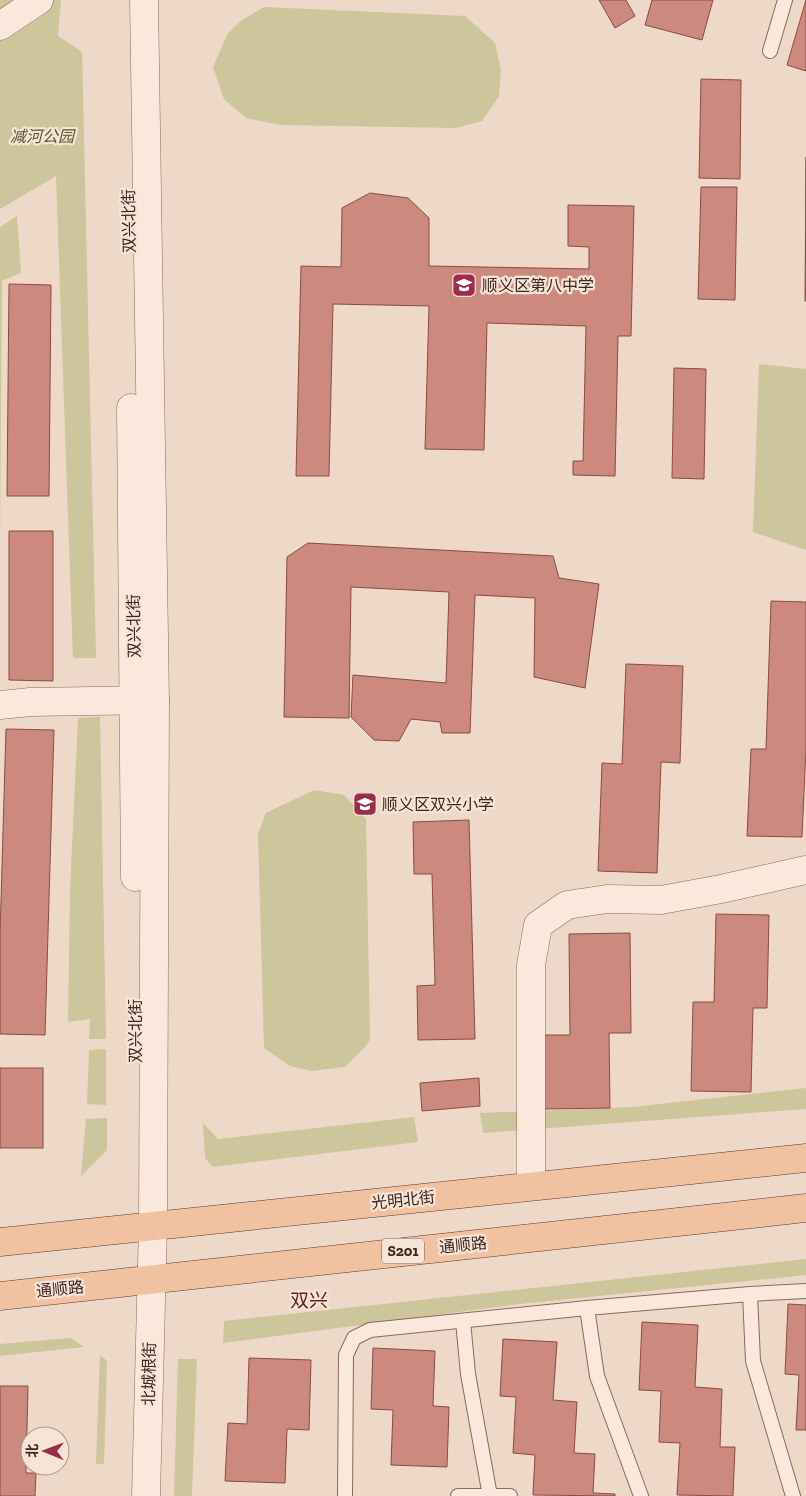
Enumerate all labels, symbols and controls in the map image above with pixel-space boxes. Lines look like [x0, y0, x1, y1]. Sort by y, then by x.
park label: 减河公园 [10, 127, 76, 146]
street label: 双兴北街 [119, 189, 139, 253]
school or university icon: 顺义区第八中学 [451, 272, 477, 298]
place label: 顺义区第八中学 [482, 276, 594, 295]
street label: 双兴北街 [124, 594, 144, 658]
school or university icon: 顺义区双兴小学 [352, 791, 378, 817]
place label: 顺义区双兴小学 [382, 795, 494, 814]
street label: 双兴北街 [126, 999, 145, 1063]
street label: 光明北街 [370, 1187, 436, 1213]
street label: 通顺路 [438, 1233, 488, 1257]
road number: S201 [382, 1238, 424, 1264]
street label: 通顺路 [35, 1277, 85, 1301]
district label: 双兴 [290, 1289, 328, 1312]
street label: 北城根街 [139, 1342, 159, 1406]
north arrow [20, 1426, 70, 1476]
text: 北 [24, 1444, 41, 1458]

